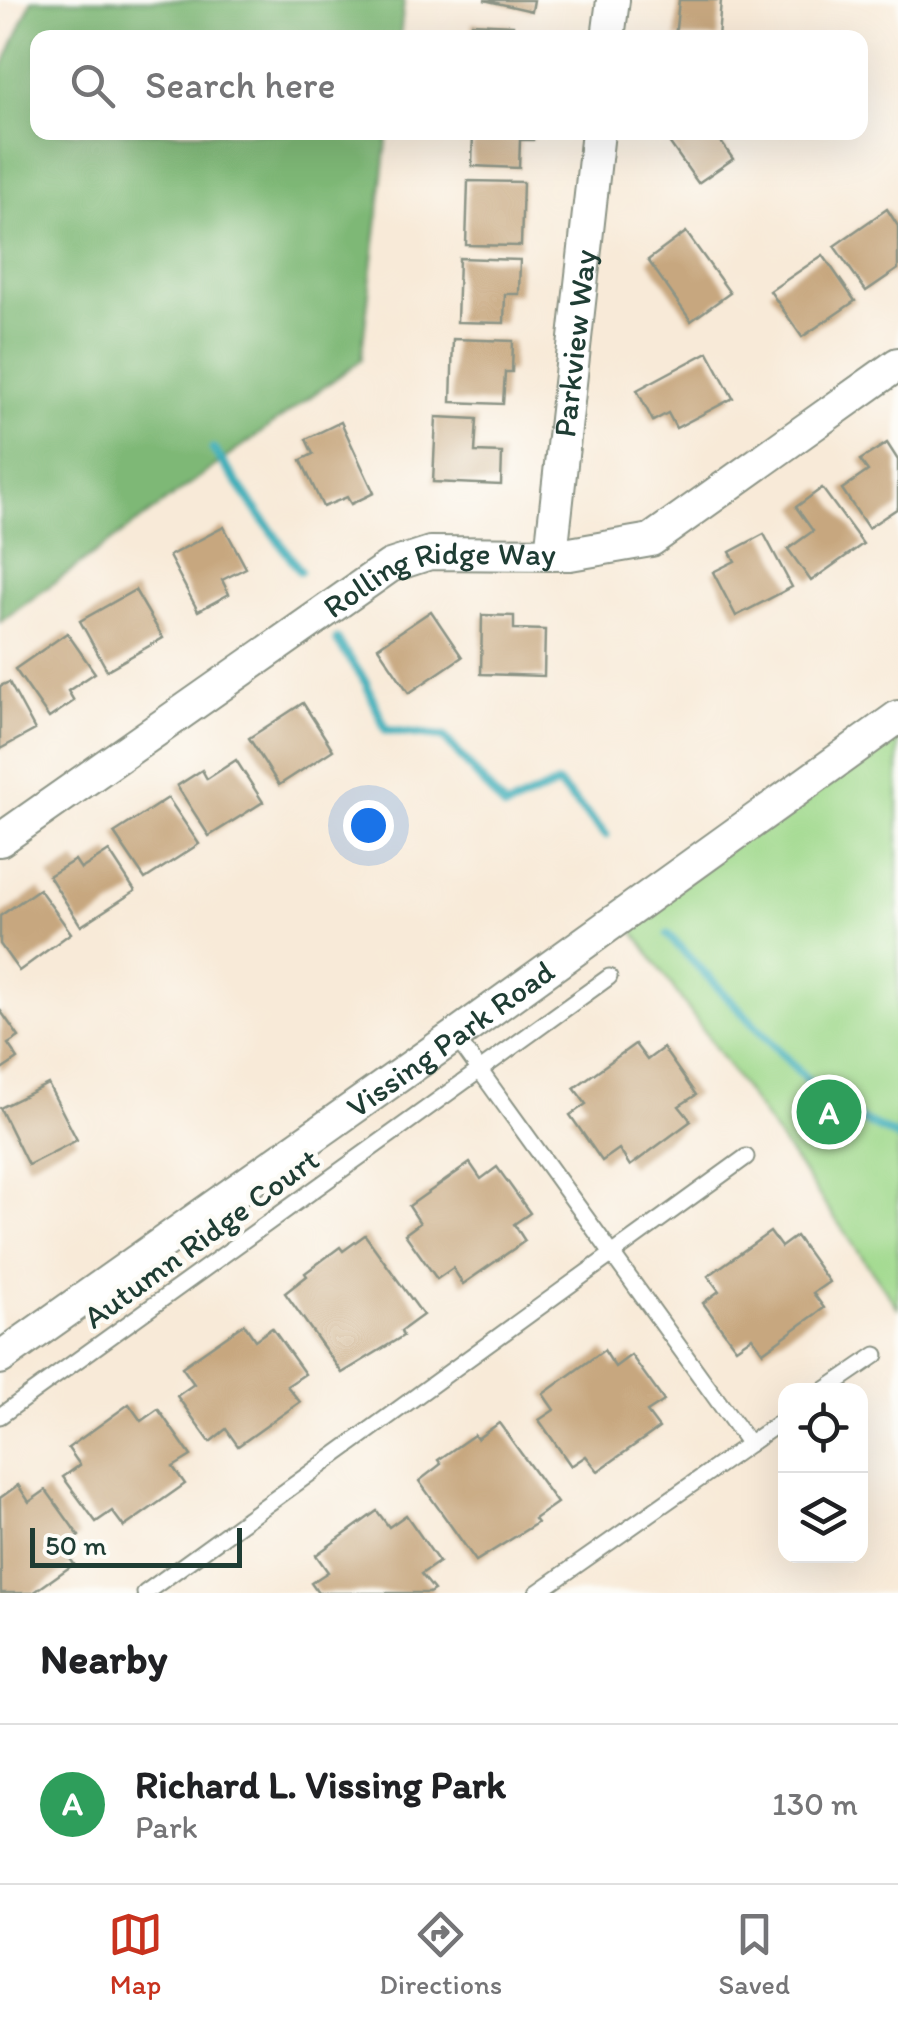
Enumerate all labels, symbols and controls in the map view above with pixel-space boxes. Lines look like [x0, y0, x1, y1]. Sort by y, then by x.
search box [30, 30, 868, 140]
icon: search [65, 58, 120, 113]
text: Search here [145, 62, 336, 108]
street label: Parkview Way [545, 248, 604, 439]
street label: Rolling Ridge Way [316, 534, 556, 626]
your location [343, 800, 394, 851]
street label: Vissing Park Road [339, 952, 562, 1126]
pin: A [796, 1074, 862, 1150]
street label: Autumn Ridge Court [76, 1140, 326, 1336]
map controls [778, 1383, 868, 1563]
button: locate [778, 1383, 868, 1473]
button: layers [778, 1473, 868, 1563]
scale bar [30, 1523, 242, 1568]
text: 50 m [45, 1528, 107, 1562]
text: Nearby [40, 1633, 167, 1684]
text: Richard L. Vissing Park [135, 1762, 506, 1808]
text: A [62, 1785, 83, 1823]
text: 130 m [772, 1785, 858, 1823]
text: Park [135, 1808, 198, 1846]
tab: Map [108, 1907, 163, 2001]
tab: Directions [379, 1907, 502, 2001]
tab: Saved [718, 1907, 790, 2001]

